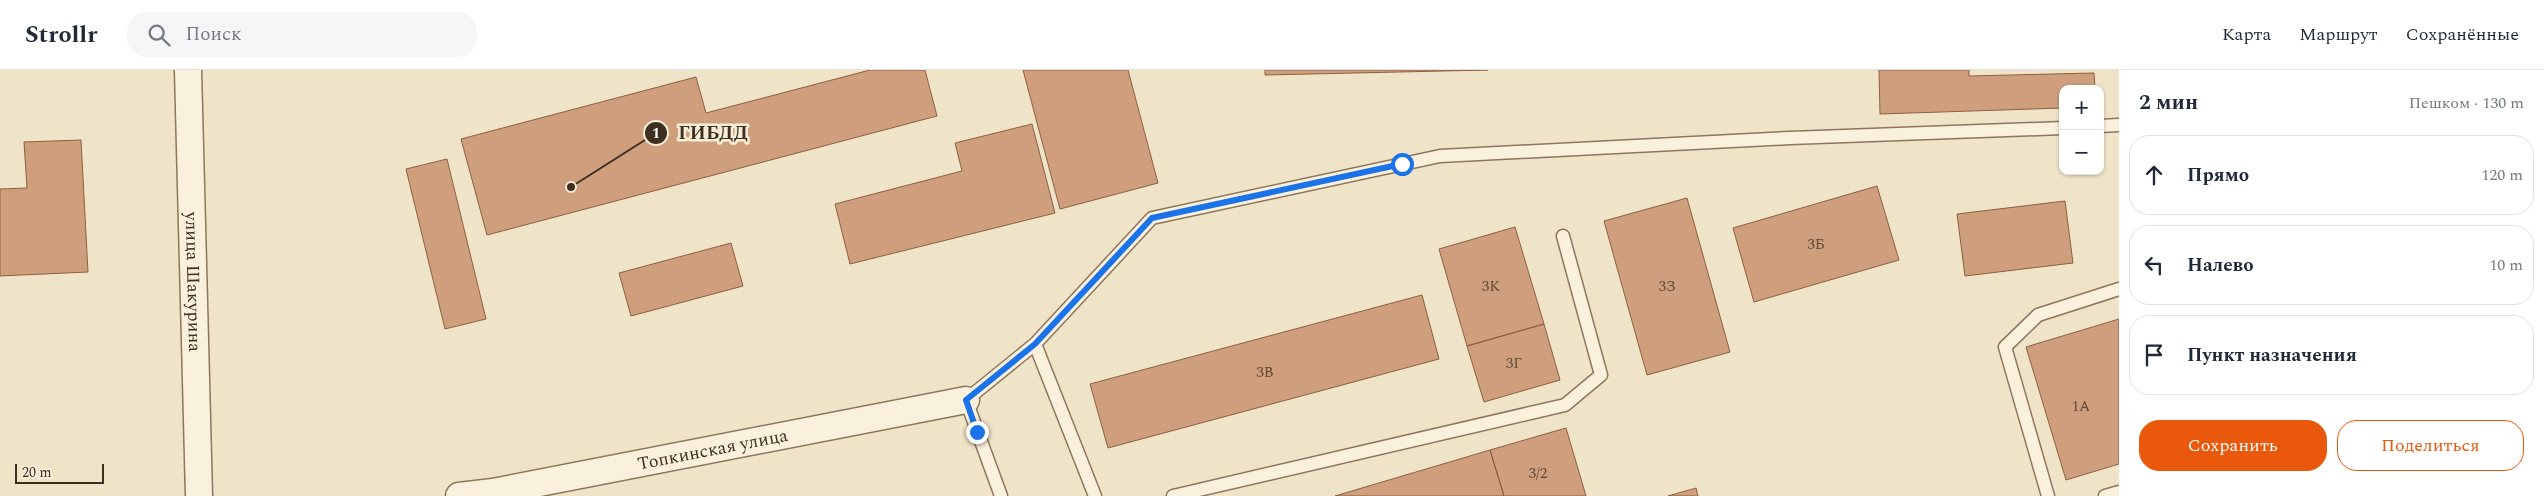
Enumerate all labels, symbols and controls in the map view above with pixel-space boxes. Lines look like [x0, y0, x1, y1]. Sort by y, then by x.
search box [127, 12, 477, 57]
text: Strollr [25, 17, 97, 53]
text: Поиск [185, 20, 242, 49]
icon: search [145, 21, 173, 49]
text: Карта [2222, 21, 2271, 48]
text: Маршрут [2299, 21, 2378, 48]
text: Сохранённые [2406, 21, 2519, 48]
map controls [2059, 85, 2104, 175]
button: + [2059, 85, 2104, 130]
text: 2 мин [2139, 87, 2198, 119]
text: Пешком · 130 m [2409, 91, 2524, 115]
callout: ГИБДД [643, 116, 758, 150]
text: ГИБДД [678, 119, 748, 148]
text: 1 [652, 122, 660, 145]
button: − [2059, 130, 2104, 175]
route start [1391, 153, 1414, 176]
icon: ahead [2140, 161, 2168, 189]
text: Прямо [2187, 161, 2249, 190]
text: 120 m [2481, 163, 2523, 187]
street label: улица Шакурина [178, 211, 209, 353]
house number: 3Б [1807, 233, 1825, 256]
icon: left [2140, 251, 2168, 279]
text: Налево [2187, 251, 2254, 280]
text: 10 m [2489, 253, 2523, 277]
house number: 3К [1482, 275, 1500, 298]
house number: 3З [1658, 275, 1676, 298]
icon: arrive [2140, 341, 2168, 369]
text: Пункт назначения [2187, 341, 2357, 370]
house number: 3Г [1506, 352, 1522, 375]
house number: 3В [1256, 361, 1274, 384]
house number: 1А [2072, 395, 2090, 418]
button: Сохранить [2139, 420, 2327, 471]
button: Поделиться [2337, 420, 2524, 471]
street label: Топкинская улица [635, 421, 790, 477]
route end [966, 421, 989, 444]
scale bar [15, 461, 104, 484]
text: 20 m [22, 462, 52, 483]
house number: 3/2 [1529, 462, 1547, 485]

